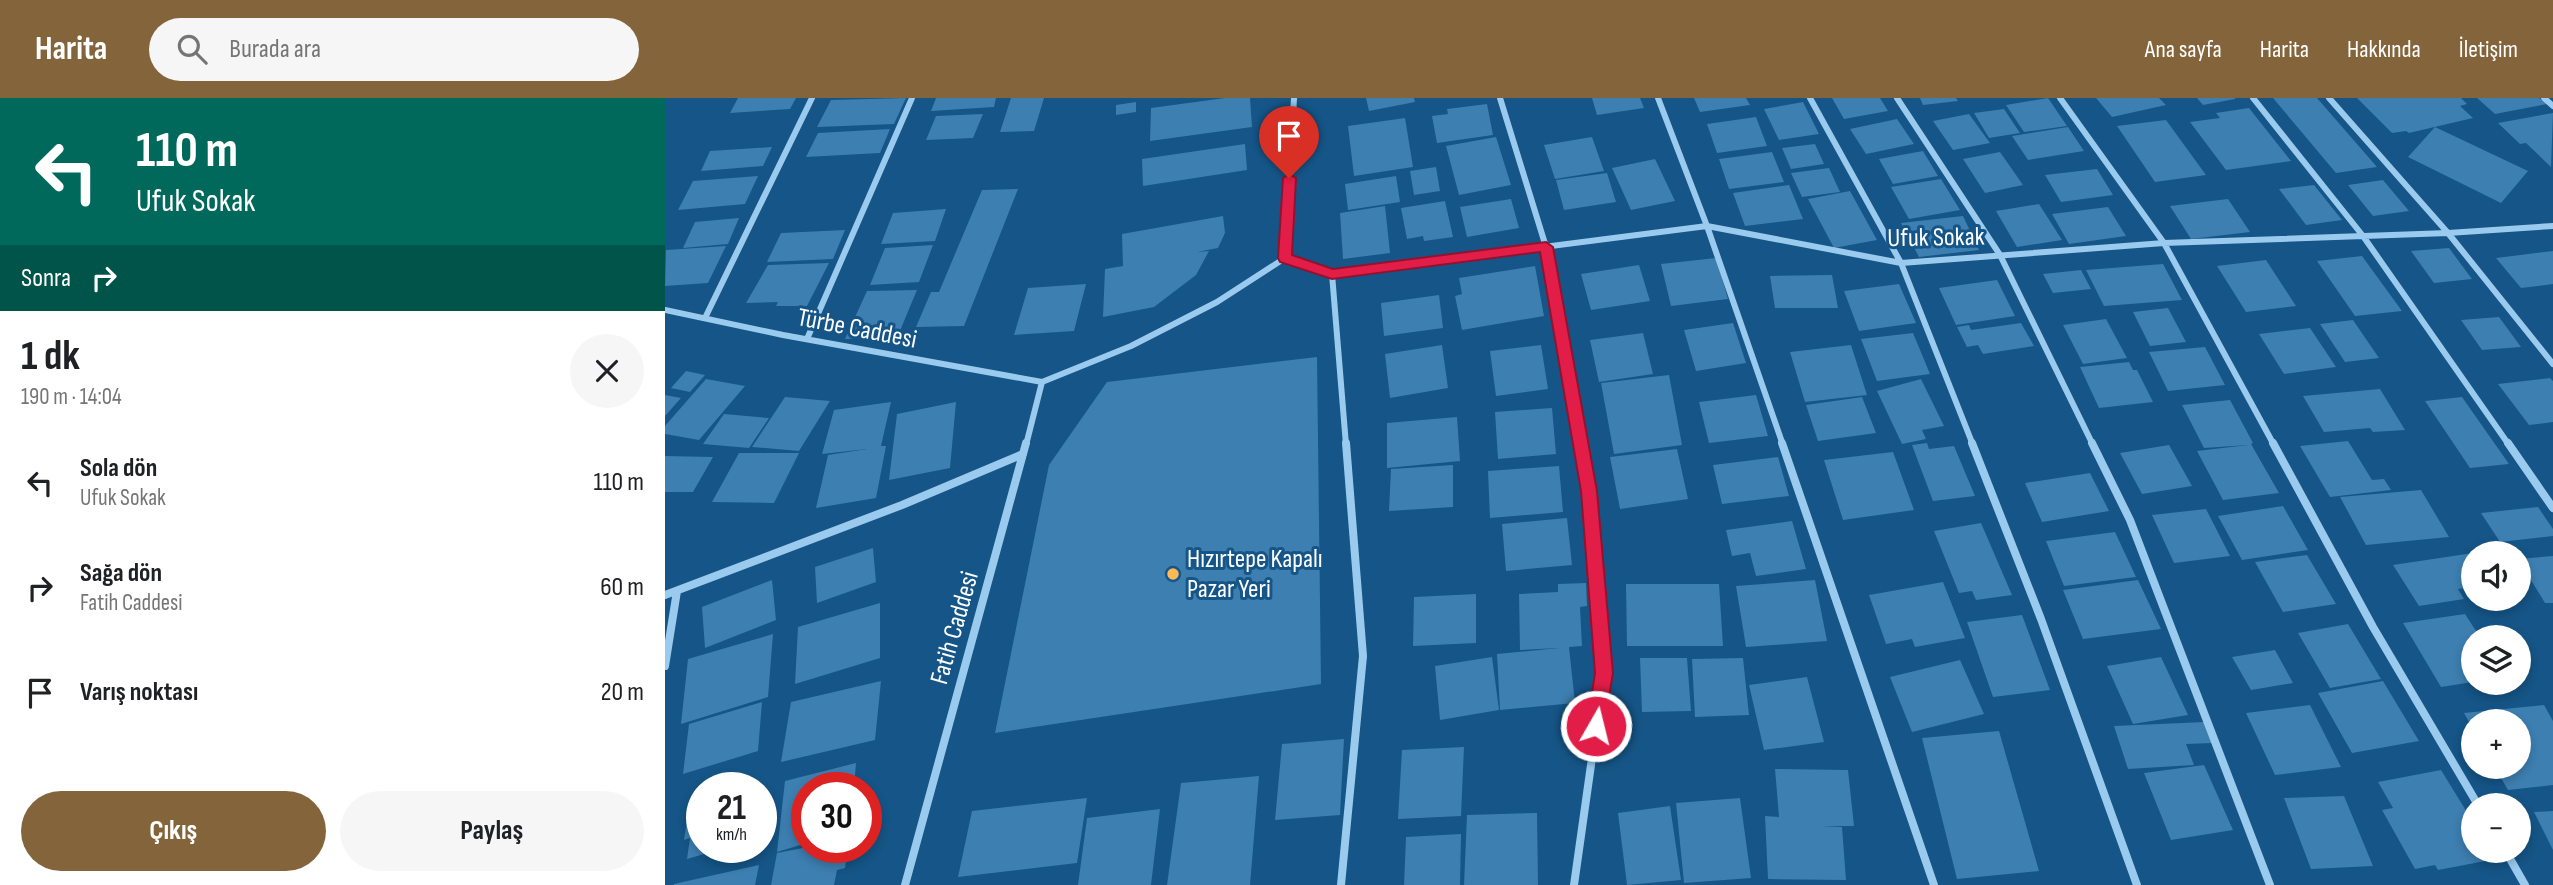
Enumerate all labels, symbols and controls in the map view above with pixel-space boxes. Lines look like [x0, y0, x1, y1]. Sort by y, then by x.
search box [149, 18, 639, 81]
text: Harita [35, 29, 107, 69]
icon: search [173, 30, 211, 68]
text: Burada ara [229, 34, 321, 65]
text: Ana sayfa [2145, 35, 2222, 64]
text: Harita [2260, 35, 2309, 64]
text: Hakkında [2347, 35, 2421, 64]
text: İletişim [2459, 35, 2518, 64]
pin [1259, 106, 1319, 178]
icon: arrive [1270, 117, 1308, 155]
text: 110 m [136, 122, 238, 181]
icon: left [21, 126, 112, 217]
text: Ufuk Sokak [136, 182, 256, 221]
street label: Ufuk Sokak [1887, 222, 1985, 254]
icon: right [85, 259, 123, 297]
text: Sonra [21, 263, 71, 294]
street label: Türbe Caddesi [795, 302, 919, 356]
text: 1 dk [21, 331, 80, 382]
button: close [570, 334, 644, 408]
text: 190 m · 14:04 [21, 383, 122, 411]
text: Sola dön [80, 453, 157, 484]
icon: left [21, 464, 59, 502]
text: 110 m [593, 467, 644, 498]
text: Ufuk Sokak [80, 484, 166, 512]
map controls [2461, 541, 2531, 863]
button: sound [2461, 541, 2531, 611]
place label: Hızırtepe Kapalı Pazar Yeri [1187, 544, 1323, 605]
text: Sağa dön [80, 558, 162, 589]
marker: Hızırtepe Kapalı Pazar Yeri [1165, 566, 1181, 582]
street label: Fatih Caddesi [924, 568, 986, 688]
icon: right [21, 569, 59, 607]
text: 60 m [600, 572, 644, 603]
text: Fatih Caddesi [80, 589, 183, 617]
button: layers [2461, 625, 2531, 695]
icon: arrive [21, 674, 59, 712]
text: Varış noktası [80, 677, 198, 708]
text: 20 m [601, 677, 644, 708]
position arrow [1559, 689, 1633, 763]
button: + [2461, 709, 2531, 779]
speed limit sign: 30 [791, 772, 882, 863]
text: 21 [717, 787, 746, 830]
button: Çıkış [21, 791, 326, 871]
button: Paylaş [340, 791, 644, 871]
button: − [2461, 793, 2531, 863]
text: km/h [716, 824, 747, 845]

